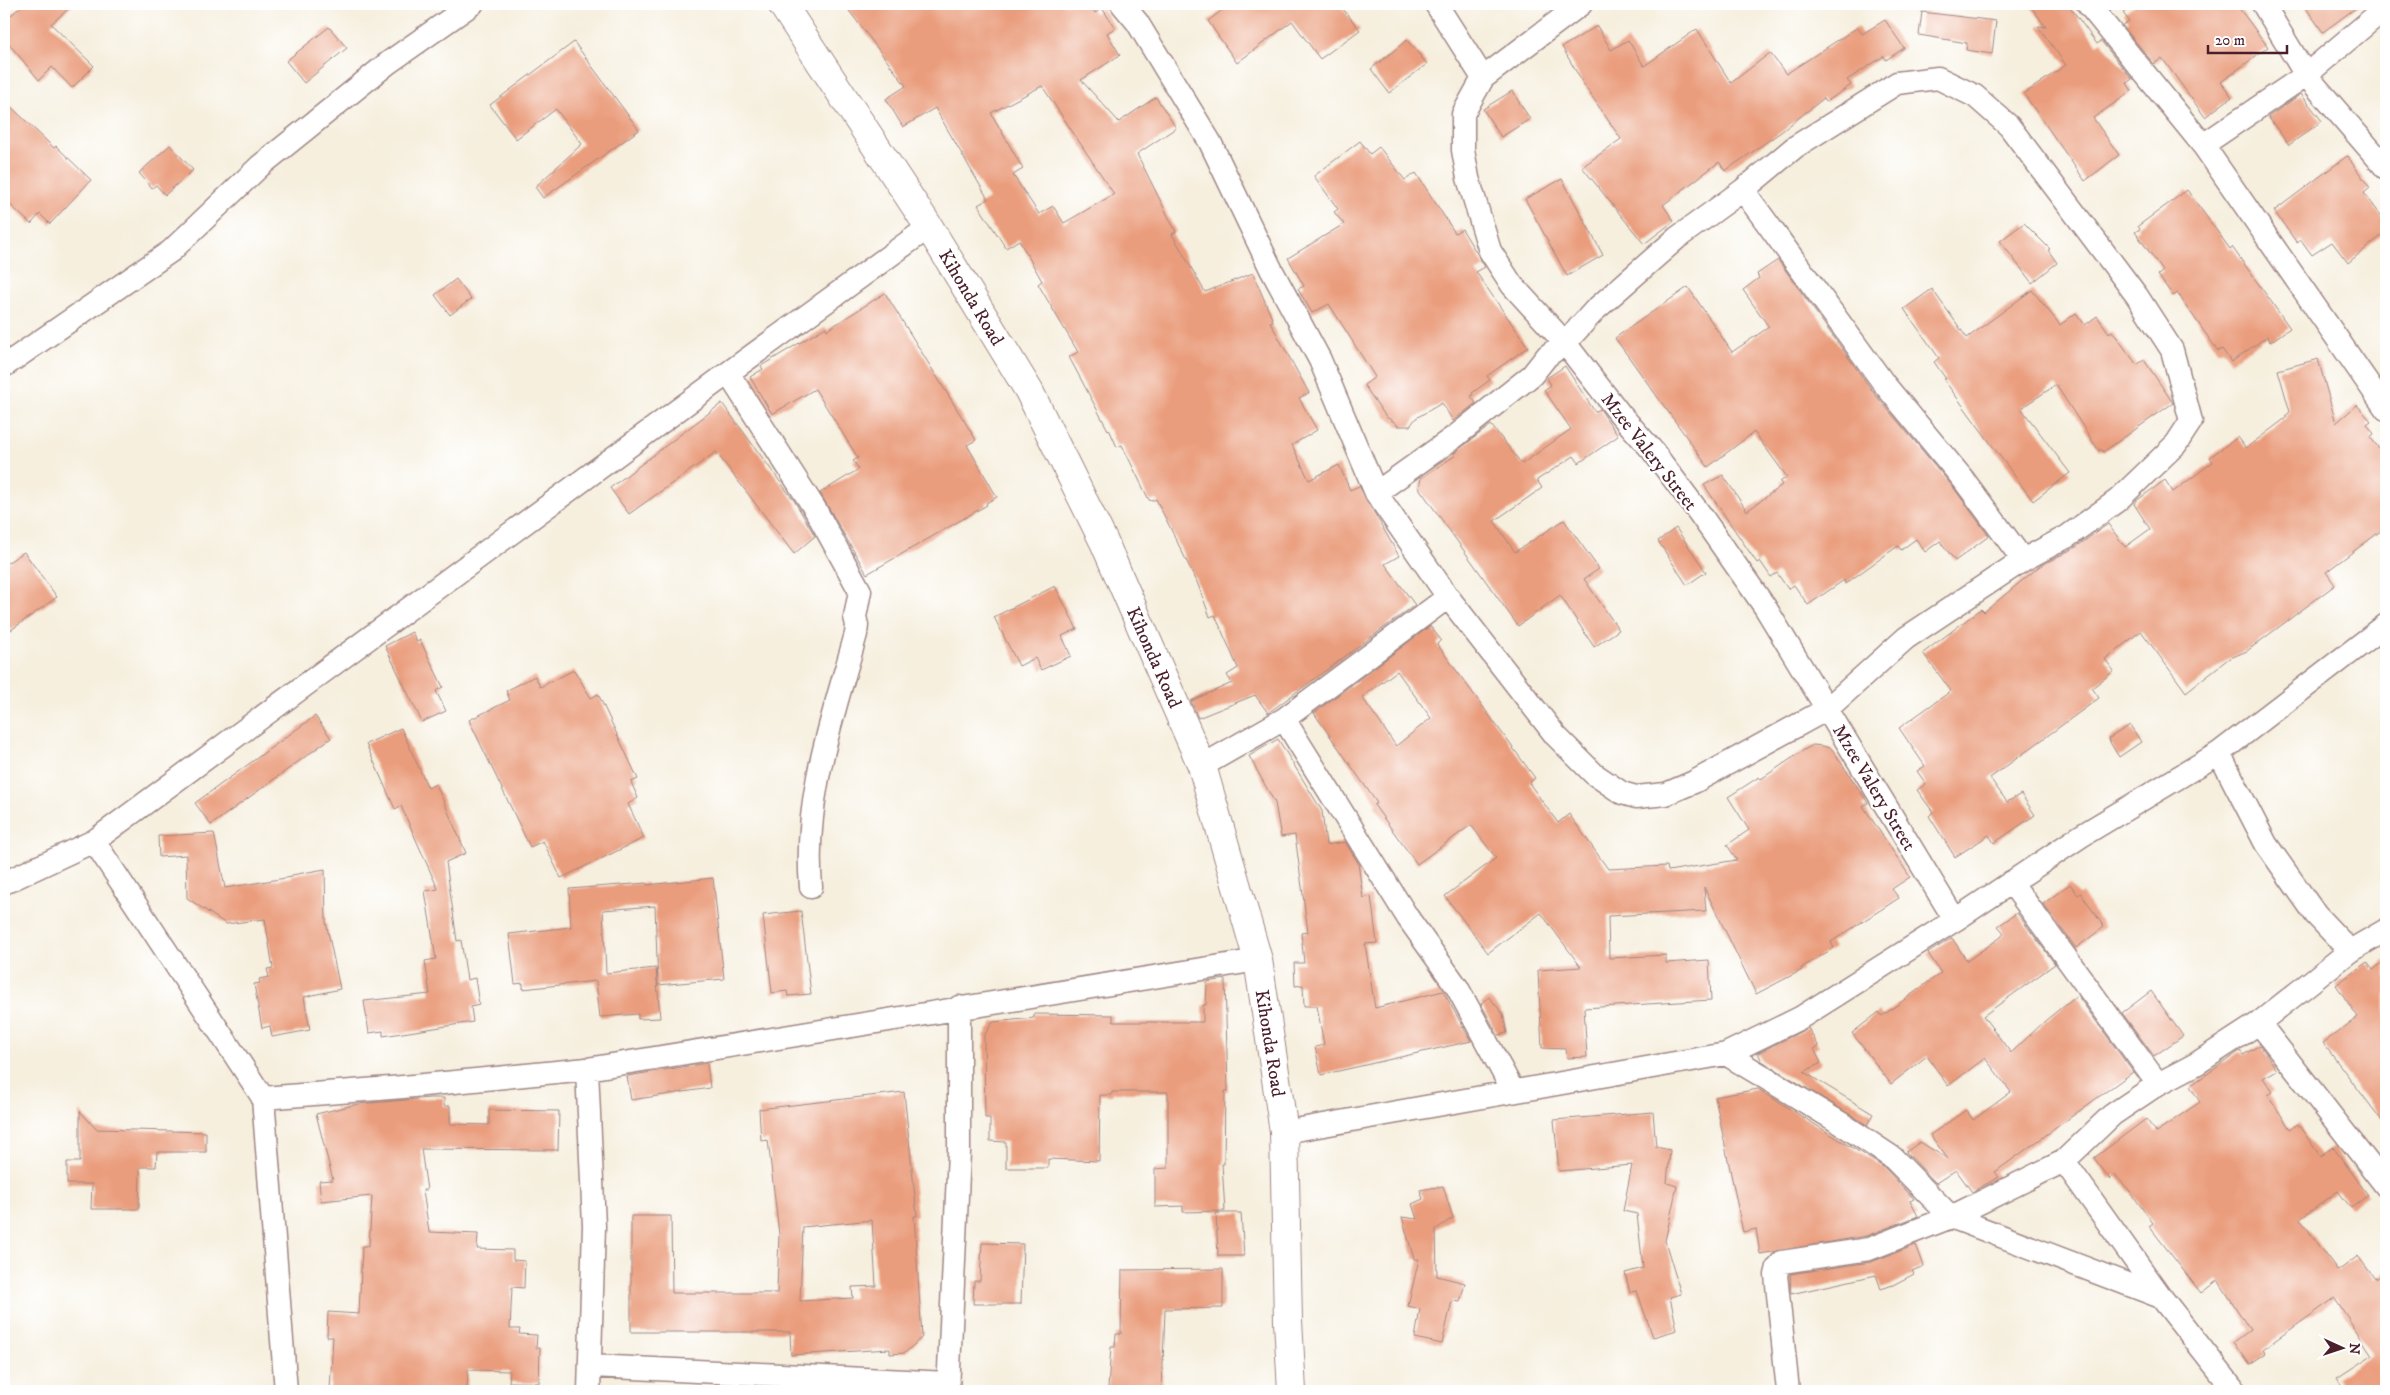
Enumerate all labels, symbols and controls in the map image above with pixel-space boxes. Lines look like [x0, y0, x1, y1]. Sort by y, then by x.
scale bar [2208, 22, 2286, 54]
text: 20 m [2215, 31, 2245, 50]
street label: Kihonda Road [933, 245, 1009, 351]
street label: Mzee Valery Street [1596, 389, 1702, 515]
street label: Kihonda Road [1121, 603, 1186, 712]
street label: Mzee Valery Street [1827, 721, 1920, 855]
street label: Kihonda Road [1250, 988, 1289, 1099]
north arrow [2318, 1322, 2368, 1372]
text: N [2345, 1342, 2363, 1355]

